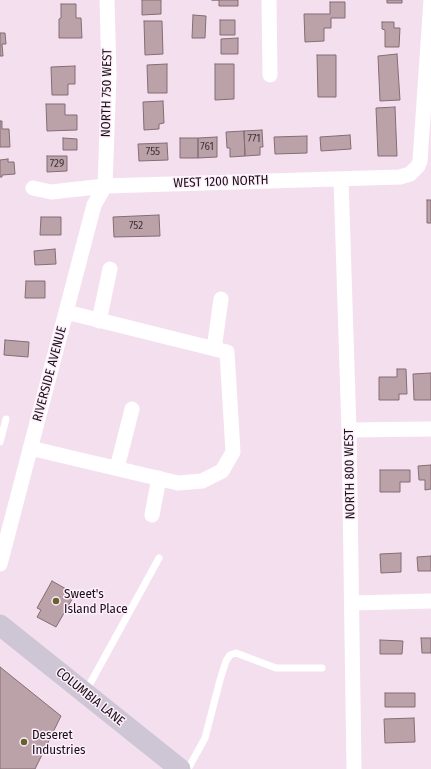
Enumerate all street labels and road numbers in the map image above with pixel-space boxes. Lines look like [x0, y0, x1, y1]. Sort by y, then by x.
street label: NORTH 750 WEST [98, 49, 116, 137]
street label: WEST 1200 NORTH [173, 173, 269, 191]
street label: RIVERSIDE AVENUE [30, 325, 70, 423]
street label: NORTH 800 WEST [341, 428, 359, 520]
street label: COLUMBIA LANE [53, 665, 127, 729]

